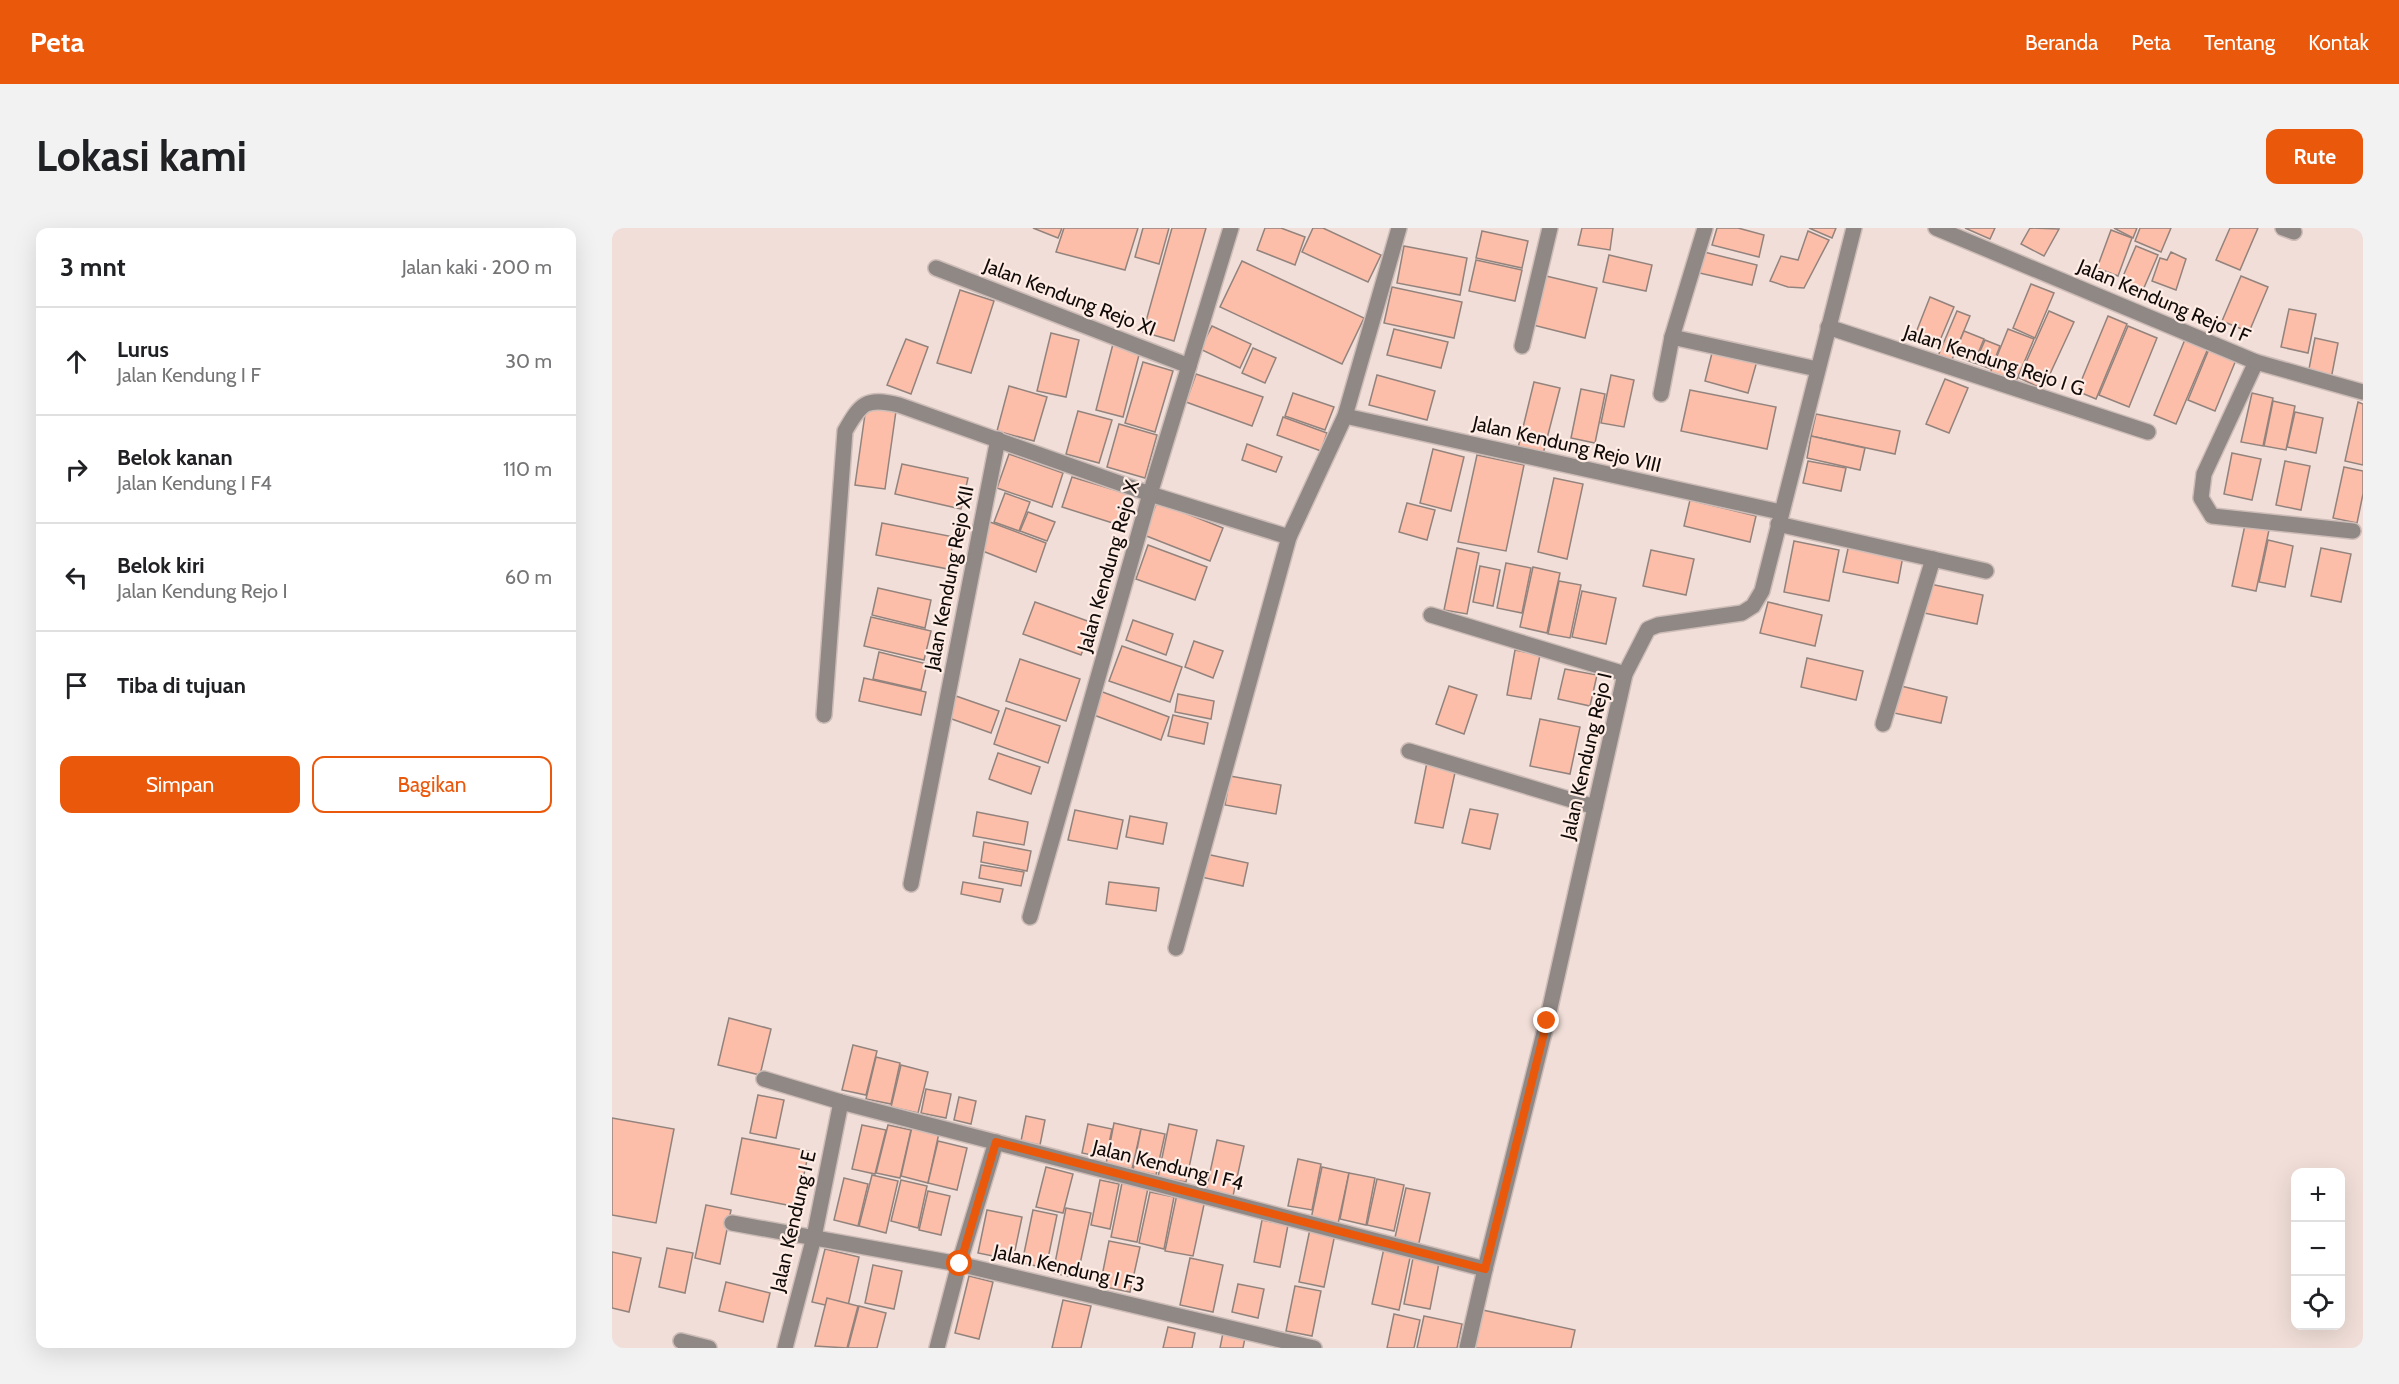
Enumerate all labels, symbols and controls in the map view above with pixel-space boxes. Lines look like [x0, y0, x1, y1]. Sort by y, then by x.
text: Peta [30, 25, 84, 59]
text: Beranda [2025, 30, 2098, 55]
text: Peta [2131, 30, 2171, 55]
text: Tentang [2204, 30, 2275, 55]
text: Kontak [2308, 30, 2369, 55]
button: Rute [2266, 129, 2363, 184]
text: Lokasi kami [36, 130, 247, 182]
text: 3 mnt [60, 251, 126, 283]
street label: Jalan Kendung Rejo XI [980, 253, 1159, 341]
street label: Jalan Kendung Rejo I F [2073, 253, 2255, 348]
text: Jalan kaki · 200 m [402, 255, 552, 279]
street label: Jalan Kendung Rejo I G [1900, 319, 2087, 401]
text: Lurus [117, 336, 169, 363]
icon: ahead [60, 345, 93, 378]
text: 30 m [505, 349, 552, 373]
text: Jalan Kendung I F [117, 363, 261, 387]
street label: Jalan Kendung Rejo VIII [1469, 410, 1664, 477]
text: Belok kanan [117, 444, 233, 471]
icon: right [60, 453, 93, 486]
text: 110 m [503, 457, 552, 481]
text: Jalan Kendung I F4 [117, 471, 272, 495]
street label: Jalan Kendung Rejo X [1072, 477, 1144, 655]
street label: Jalan Kendung Rejo XII [919, 484, 979, 673]
text: Belok kiri [117, 552, 204, 579]
icon: left [60, 561, 93, 594]
text: 60 m [505, 565, 552, 589]
text: Jalan Kendung Rejo I [117, 579, 288, 603]
icon: arrive [60, 669, 93, 702]
street label: Jalan Kendung Rejo I [1555, 670, 1617, 843]
text: Tiba di tujuan [117, 672, 246, 699]
button: Simpan [60, 756, 300, 813]
button: Bagikan [312, 756, 552, 813]
route end [1533, 1007, 1559, 1033]
street label: Jalan Kendung I F4 [1089, 1134, 1246, 1195]
street label: Jalan Kendung I E [765, 1148, 821, 1295]
map controls [2291, 1168, 2345, 1330]
button: + [2291, 1168, 2345, 1222]
button: − [2291, 1222, 2345, 1276]
street label: Jalan Kendung I F3 [990, 1239, 1147, 1297]
route start [946, 1250, 972, 1276]
button: locate [2291, 1276, 2345, 1330]

